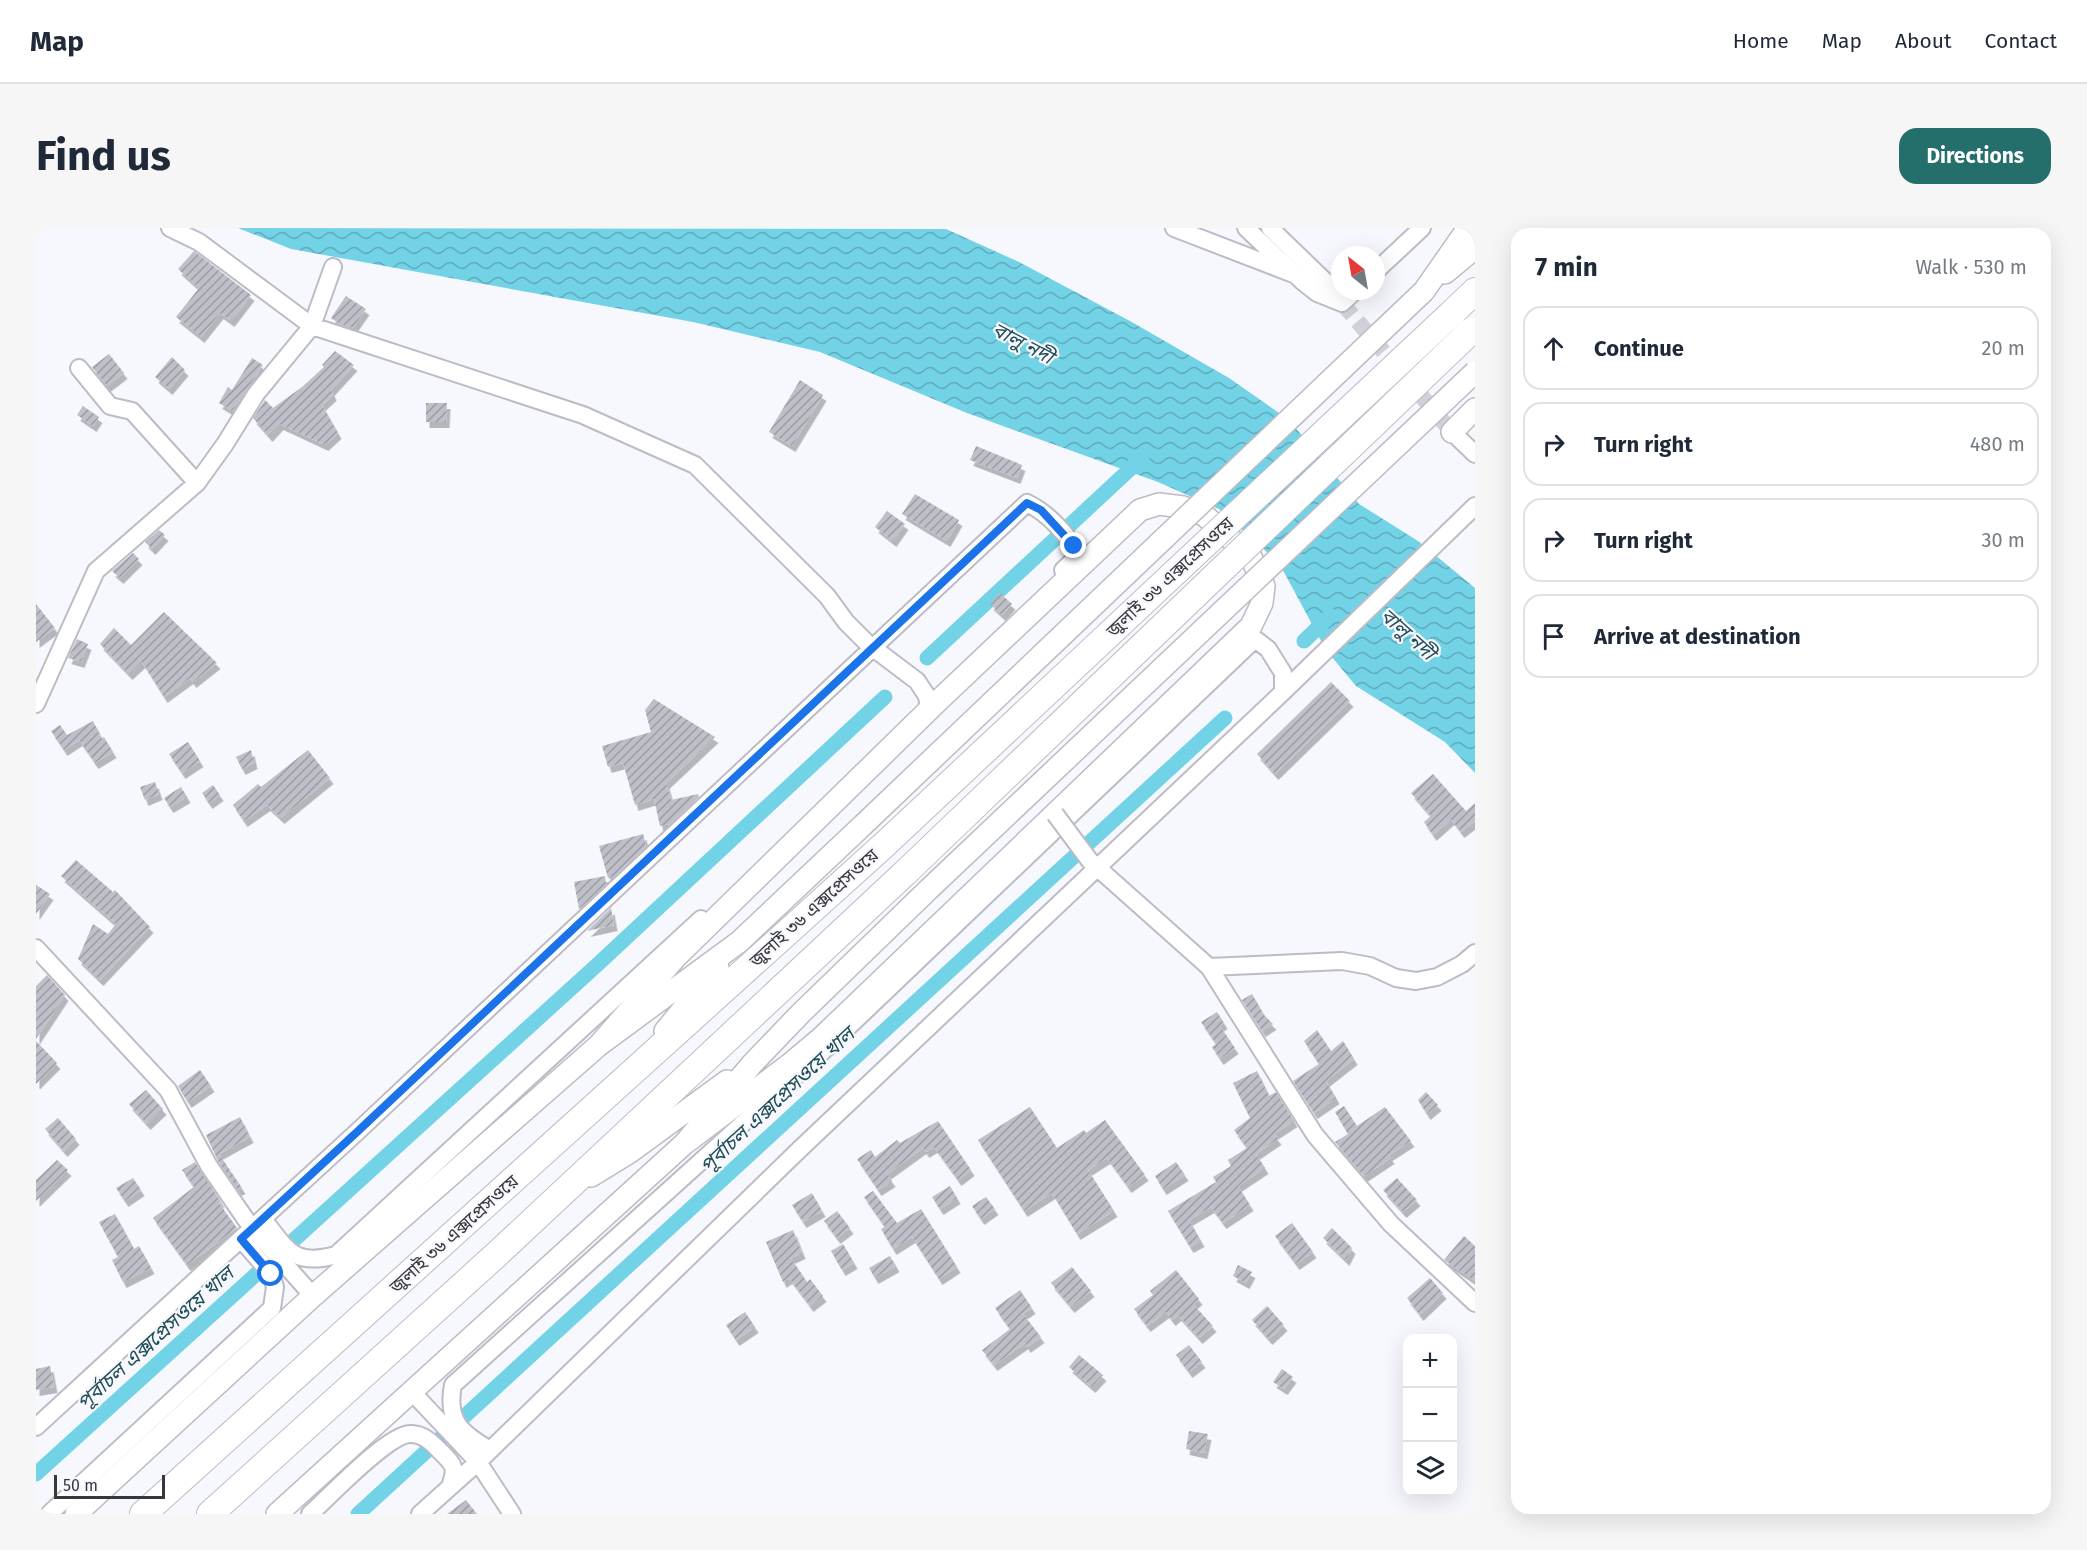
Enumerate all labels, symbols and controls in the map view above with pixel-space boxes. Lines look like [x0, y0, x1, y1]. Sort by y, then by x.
text: Map [30, 25, 84, 58]
text: Home [1733, 28, 1789, 54]
text: Map [1822, 28, 1862, 54]
text: About [1895, 28, 1952, 54]
text: Contact [1985, 28, 2057, 54]
button: Directions [1899, 128, 2051, 184]
text: Find us [36, 131, 171, 181]
north arrow [1331, 246, 1385, 300]
text: 7 min [1535, 252, 1598, 283]
text: Walk · 530 m [1915, 255, 2027, 279]
water label: বালু নদী [988, 317, 1061, 371]
icon: ahead [1537, 332, 1570, 365]
text: Continue [1594, 335, 1684, 362]
text: 20 m [1982, 336, 2025, 360]
icon: right [1537, 428, 1570, 461]
text: Turn right [1594, 431, 1693, 458]
text: 480 m [1970, 432, 2025, 456]
street label: জুলাই ৩৬ এক্সপ্রেসওয়ে [1101, 512, 1239, 642]
icon: right [1537, 524, 1570, 557]
text: Turn right [1594, 527, 1693, 554]
text: 30 m [1981, 528, 2025, 552]
route end [1060, 532, 1086, 558]
water label: বালু নদী [1376, 603, 1443, 667]
icon: arrive [1537, 620, 1570, 653]
text: Arrive at destination [1594, 623, 1801, 650]
street label: জুলাই ৩৬ এক্সপ্রেসওয়ে [744, 844, 883, 972]
water label: পূর্বাচল এক্সপ্রেসওয়ে খাল [695, 1020, 862, 1178]
street label: জুলাই ৩৬ এক্সপ্রেসওয়ে [384, 1170, 523, 1298]
water label: পূর্বাচল এক্সপ্রেসওয়ে খাল [72, 1259, 241, 1415]
route start [257, 1260, 283, 1286]
map controls [1403, 1334, 1457, 1496]
button: + [1403, 1334, 1457, 1388]
button: − [1403, 1388, 1457, 1442]
button: layers [1403, 1442, 1457, 1496]
scale bar [54, 1472, 165, 1500]
text: 50 m [63, 1476, 98, 1495]

